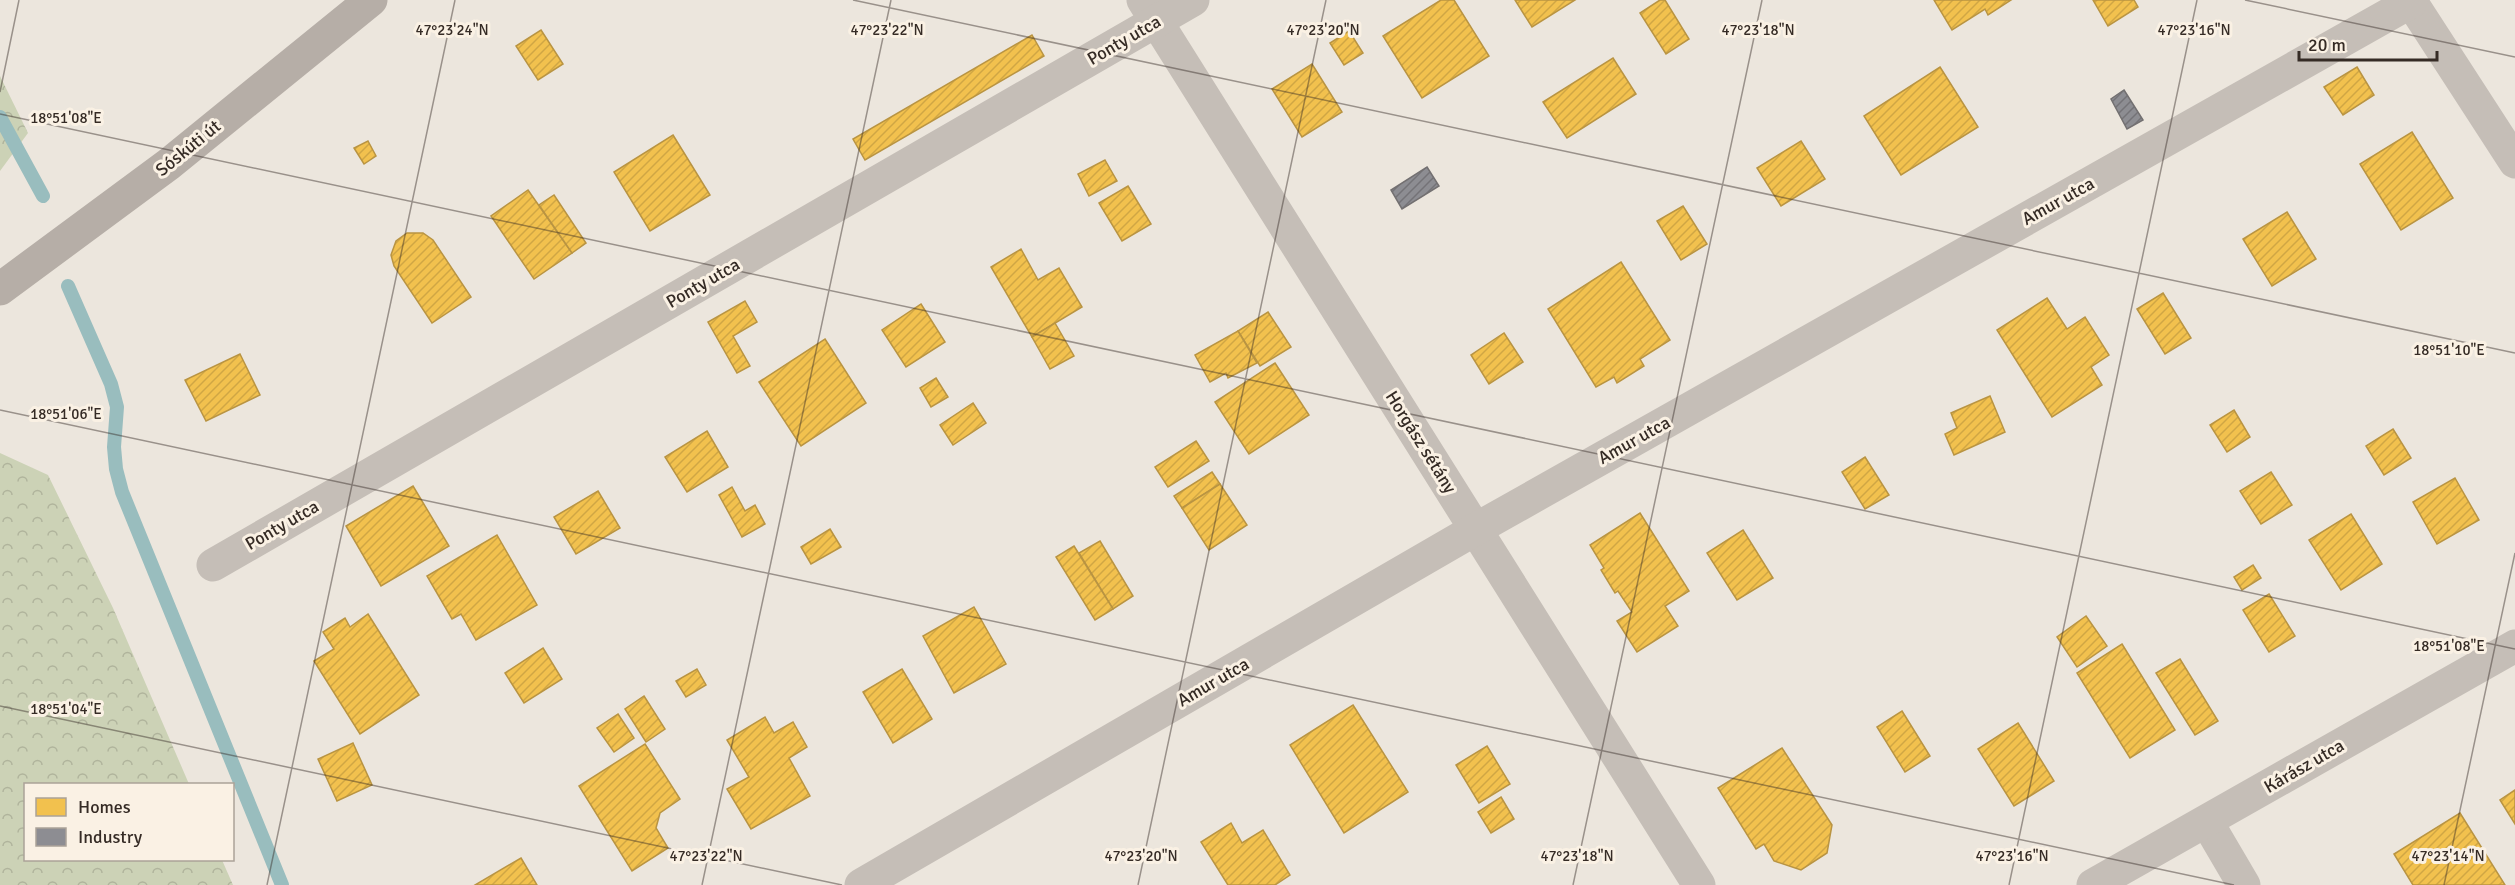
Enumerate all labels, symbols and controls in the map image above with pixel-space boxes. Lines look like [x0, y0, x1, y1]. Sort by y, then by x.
street label: Ponty utca [1083, 10, 1165, 70]
text: 47°23'24"N [415, 21, 489, 39]
text: 47°23'22"N [850, 21, 924, 39]
text: 47°23'20"N [1286, 21, 1360, 39]
text: 47°23'18"N [1721, 21, 1795, 39]
text: 47°23'16"N [2157, 21, 2231, 39]
scale bar [2299, 24, 2437, 62]
text: 20 m [2308, 34, 2346, 56]
text: 18°51'08"E [30, 109, 102, 127]
street label: Sóskúti út [151, 115, 225, 181]
street label: Amur utca [2018, 172, 2098, 230]
street label: Ponty utca [662, 253, 744, 313]
text: 18°51'10"E [2413, 341, 2485, 359]
street label: Horgász sétány [1381, 387, 1462, 498]
text: 18°51'06"E [30, 405, 102, 423]
street label: Amur utca [1594, 411, 1674, 469]
street label: Ponty utca [241, 495, 323, 555]
text: 18°51'08"E [2413, 637, 2485, 655]
street label: Amur utca [1173, 653, 1253, 711]
text: 18°51'04"E [30, 700, 102, 718]
street label: Kárász utca [2260, 734, 2348, 798]
legend [24, 783, 234, 861]
text: Homes [78, 796, 131, 818]
text: Industry [78, 826, 143, 848]
text: 47°23'22"N [669, 847, 743, 865]
text: 47°23'20"N [1104, 847, 1178, 865]
text: 47°23'18"N [1540, 847, 1614, 865]
text: 47°23'16"N [1975, 847, 2049, 865]
text: 47°23'14"N [2411, 847, 2485, 865]

